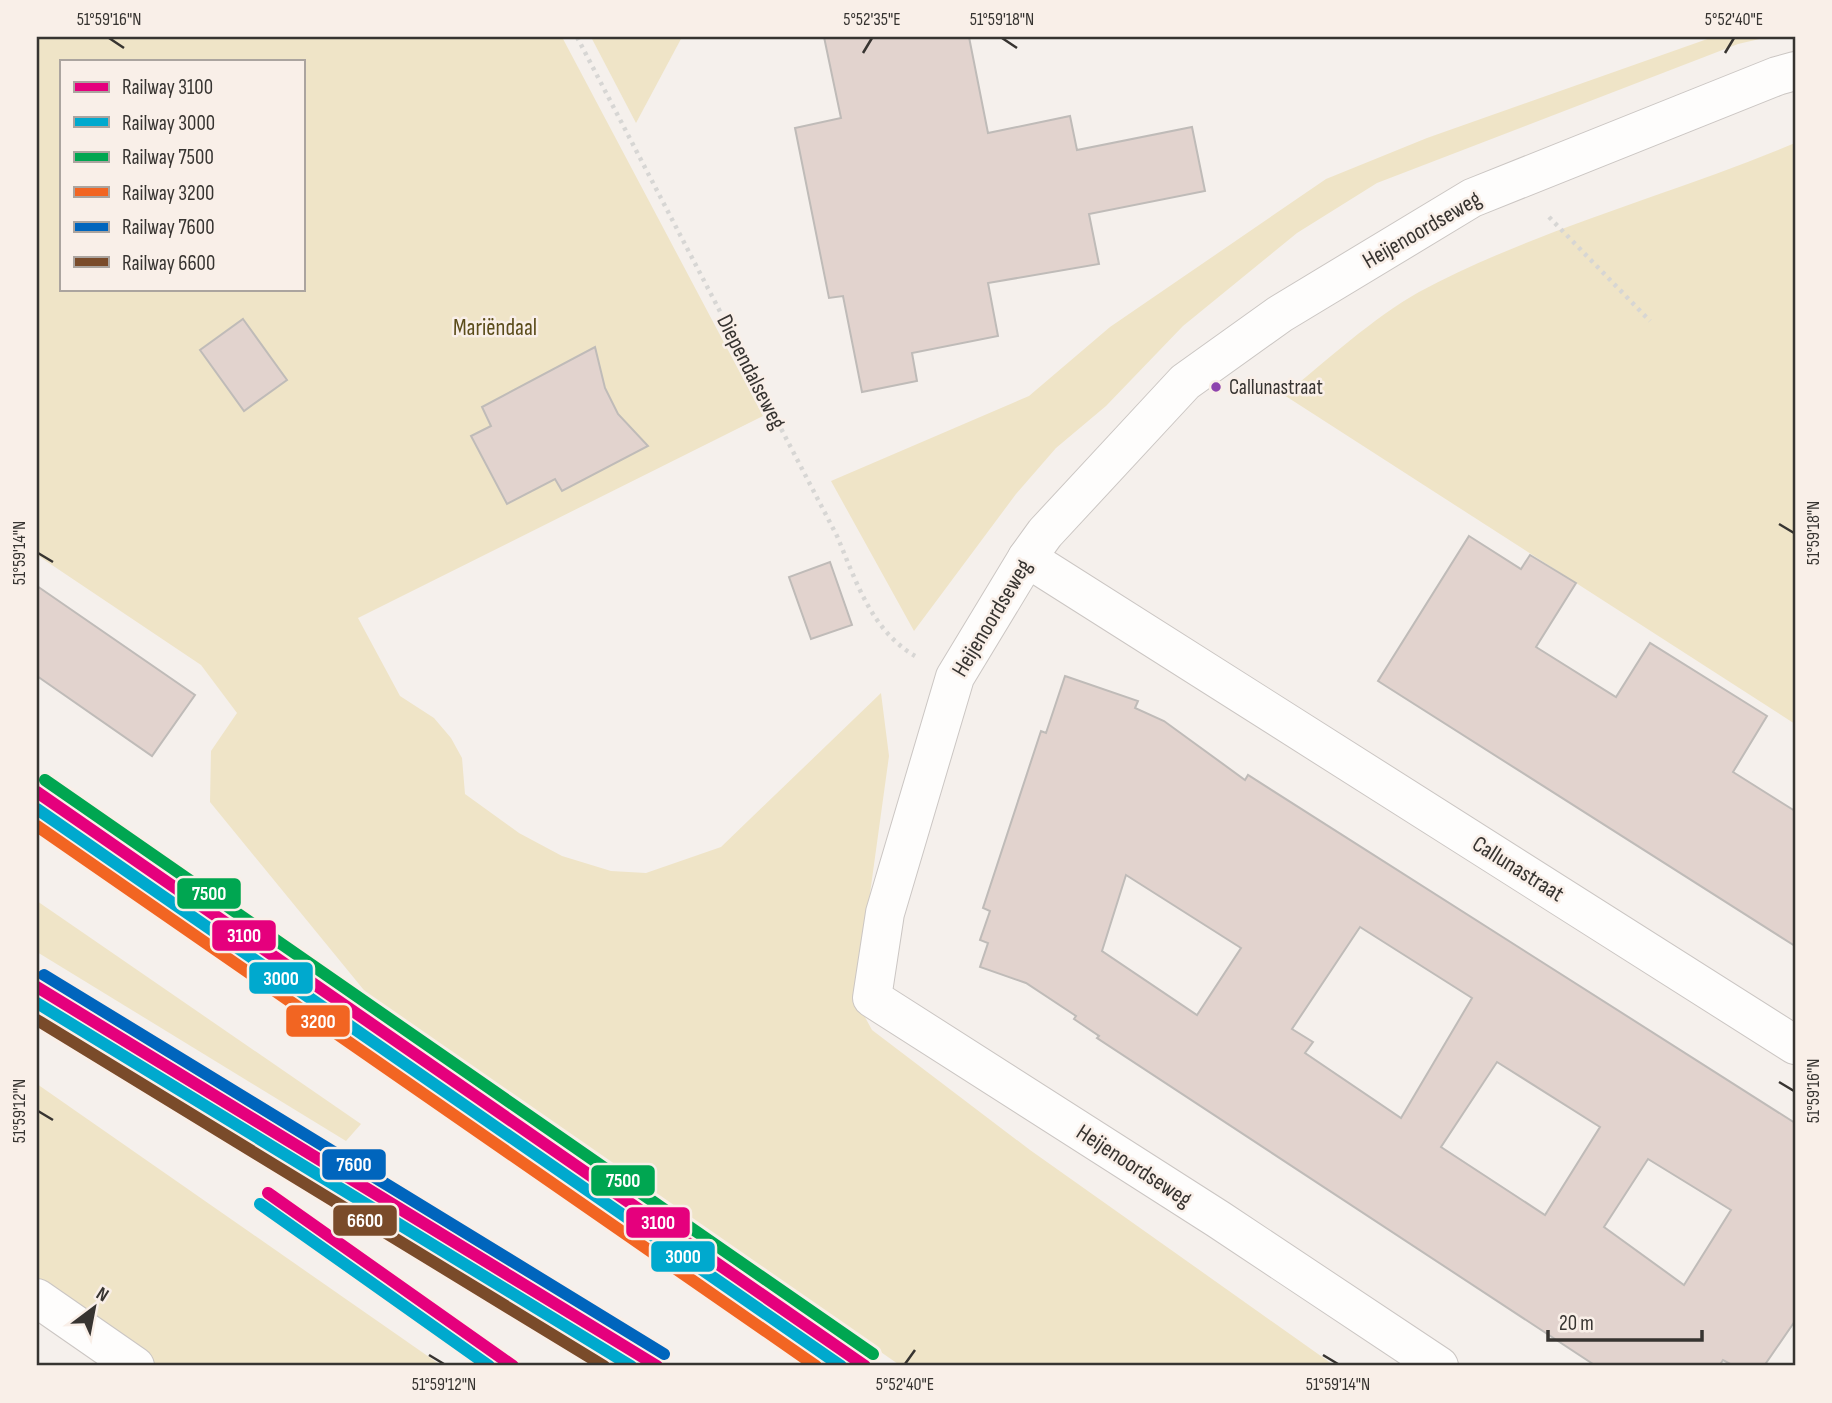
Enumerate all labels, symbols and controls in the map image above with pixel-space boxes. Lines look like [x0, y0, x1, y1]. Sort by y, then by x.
text: 51°59'16"N [77, 9, 141, 30]
text: 5°52'35"E [843, 9, 901, 30]
text: 51°59'18"N [970, 9, 1034, 30]
text: 5°52'40"E [1705, 9, 1763, 30]
legend [60, 60, 304, 290]
text: Railway 3100 [122, 75, 213, 100]
text: Railway 3000 [122, 111, 215, 136]
text: Railway 7500 [122, 145, 214, 170]
text: Railway 3200 [122, 181, 214, 206]
street label: Heijenoordseweg [1358, 185, 1486, 275]
text: Railway 7600 [122, 215, 215, 240]
text: Railway 6600 [122, 251, 215, 276]
street label: Diependalseweg [710, 310, 792, 434]
park label: Mariëndaal [453, 314, 537, 342]
place label: Callunastraat [1229, 375, 1323, 400]
marker: Callunastraat [1209, 380, 1223, 394]
text: 51°59'18"N [1803, 501, 1824, 565]
text: 51°59'14"N [9, 521, 30, 585]
street label: Heijenoordseweg [946, 554, 1038, 682]
street label: Callunastraat [1467, 830, 1569, 908]
line badge: 7500 [176, 877, 242, 910]
text: 7500 [192, 883, 226, 906]
line badge: 3100 [211, 919, 277, 952]
text: 3100 [227, 925, 261, 948]
line badge: 3000 [248, 961, 314, 995]
text: 3000 [263, 968, 299, 991]
line badge: 3200 [285, 1004, 351, 1038]
text: 3200 [301, 1011, 335, 1034]
text: 51°59'16"N [1803, 1059, 1824, 1123]
text: 51°59'12"N [9, 1079, 30, 1143]
street label: Heijenoordseweg [1071, 1118, 1197, 1214]
line badge: 7600 [321, 1148, 387, 1181]
text: 7600 [336, 1154, 372, 1177]
line badge: 7500 [590, 1164, 656, 1197]
text: 7500 [606, 1170, 640, 1193]
line badge: 6600 [332, 1204, 398, 1237]
line badge: 3100 [625, 1206, 691, 1239]
text: 6600 [347, 1210, 383, 1233]
text: 3100 [641, 1212, 675, 1235]
line badge: 3000 [650, 1240, 716, 1273]
text: 3000 [665, 1246, 701, 1269]
north arrow [60, 1274, 130, 1344]
text: N [92, 1282, 113, 1307]
scale bar [1548, 1298, 1702, 1342]
text: 20 m [1559, 1311, 1594, 1336]
text: 51°59'12"N [412, 1374, 476, 1395]
text: 5°52'40"E [876, 1374, 934, 1395]
text: 51°59'14"N [1306, 1374, 1370, 1395]

